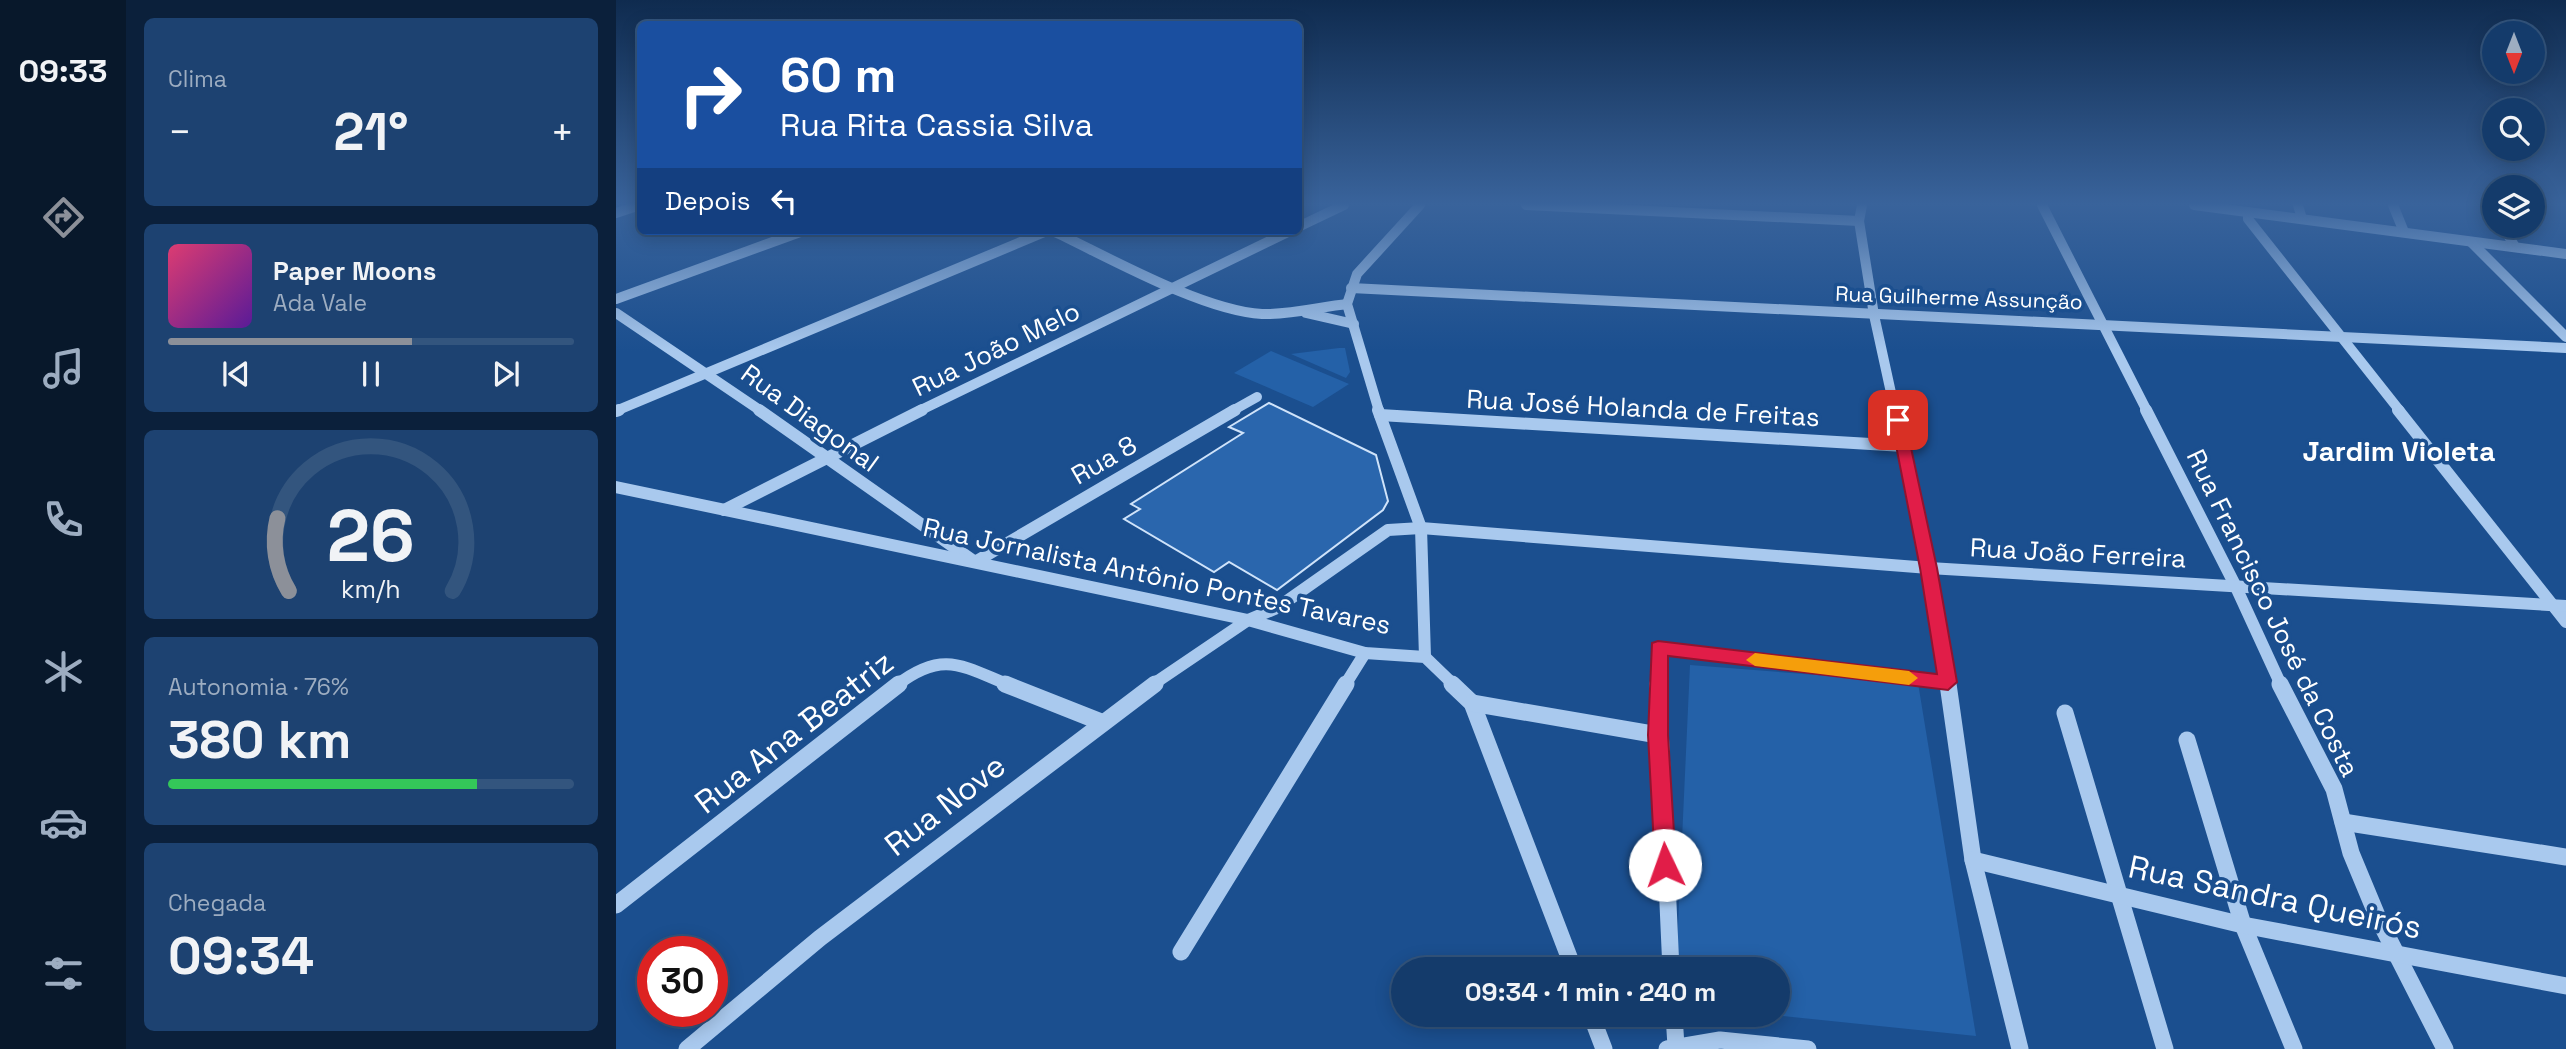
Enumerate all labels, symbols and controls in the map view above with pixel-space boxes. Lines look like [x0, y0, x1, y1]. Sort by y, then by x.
north arrow [2482, 21, 2544, 84]
map controls [2482, 21, 2545, 238]
text: 60 m [780, 44, 896, 106]
icon: right [665, 49, 756, 140]
text: 09:33 [19, 51, 107, 91]
text: Clima [168, 64, 227, 94]
button: search [2482, 98, 2545, 161]
text: 21° [334, 99, 408, 165]
text: Rua Rita Cassia Silva [780, 105, 1093, 145]
text: − [168, 108, 192, 156]
text: + [550, 108, 574, 156]
button: layers [2482, 175, 2545, 238]
icon: left [765, 182, 803, 220]
text: Depois [665, 184, 751, 218]
icon: directions [39, 193, 88, 242]
text: Paper Moons [273, 254, 436, 288]
street label: Rua Guilherme Assunção [1835, 280, 2083, 315]
text: Ada Vale [273, 288, 367, 318]
street label: Rua João Melo [907, 294, 1085, 404]
icon: music [39, 344, 88, 393]
icon: previous [217, 355, 255, 393]
icon: pause [352, 355, 390, 393]
icon: next [487, 355, 525, 393]
street label: Rua Diagonal [734, 357, 886, 479]
street label: Rua José Holanda de Freitas [1466, 382, 1820, 434]
pin [1868, 390, 1928, 450]
icon: arrive [1879, 401, 1917, 439]
street label: Rua 8 [1065, 428, 1143, 492]
district label: Jardim Violeta [2303, 433, 2495, 469]
street label: Rua Francisco José da Costa [2179, 444, 2367, 782]
text: 26 [327, 489, 415, 582]
icon: phone [39, 495, 88, 544]
street label: Rua Jornalista Antônio Pontes Tavares [920, 510, 1394, 642]
street label: Rua João Ferreira [1969, 530, 2187, 576]
text: km/h [341, 572, 401, 604]
street label: Rua Ana Beatriz [687, 642, 901, 822]
icon: climate [39, 647, 88, 696]
text: Autonomia · 76% [168, 672, 349, 702]
text: 380 km [168, 707, 351, 773]
street label: Rua Nove [877, 745, 1013, 865]
icon: car [39, 798, 88, 847]
position arrow [1628, 828, 1702, 902]
street label: Rua Sandra Queirós [2125, 846, 2425, 948]
text: Chegada [168, 888, 266, 918]
text: 09:34 [168, 923, 314, 989]
speed limit sign: 30 [637, 936, 728, 1027]
icon: filters [39, 949, 88, 998]
text: 09:34 · 1 min · 240 m [1465, 975, 1716, 1009]

